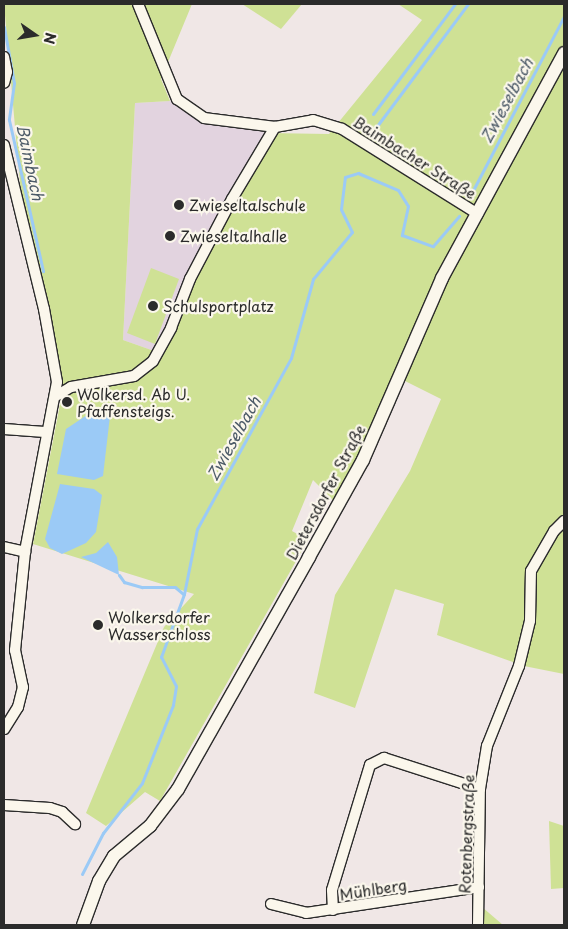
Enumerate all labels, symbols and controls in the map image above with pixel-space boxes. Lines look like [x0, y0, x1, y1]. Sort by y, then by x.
north arrow [10, 10, 60, 60]
text: N [39, 31, 62, 46]
water label: Zwieselbach [476, 55, 536, 145]
street label: Baimbacher Straße [350, 112, 480, 202]
water label: Baimbach [14, 122, 48, 202]
place label: Zwieseltalschule [189, 196, 306, 214]
marker: Zwieseltalschule [173, 199, 185, 211]
place label: Zwieseltalhalle [180, 227, 287, 245]
marker: Zwieseltalhalle [164, 230, 176, 242]
place label: Schulsportplatz [163, 297, 274, 315]
marker: Schulsportplatz [147, 300, 159, 312]
place label: Wolkersd. Ab U. Pfaffensteigs. [77, 384, 192, 419]
water label: Zwieselbach [202, 393, 264, 483]
marker: Wolkersd. Ab U. Pfaffensteigs. [61, 396, 73, 408]
street label: Dietersdorfer Straße [282, 421, 368, 563]
place label: Wolkersdorfer Wasserschloss [108, 607, 211, 642]
marker: Wolkersdorfer Wasserschloss [92, 619, 104, 631]
street label: Rotenbergstraße [455, 774, 477, 894]
street label: Mühlberg [338, 875, 408, 903]

